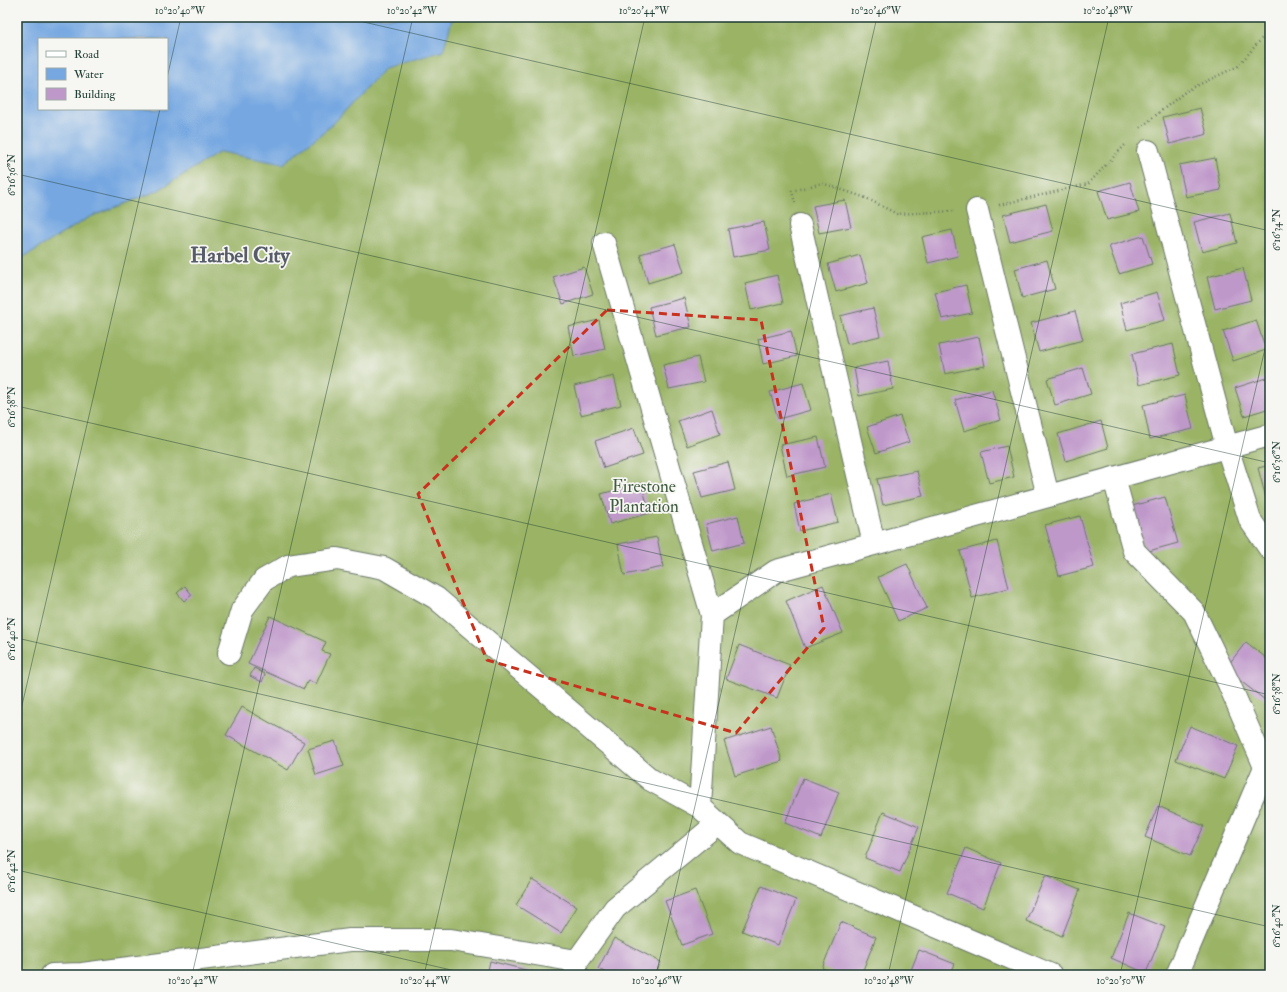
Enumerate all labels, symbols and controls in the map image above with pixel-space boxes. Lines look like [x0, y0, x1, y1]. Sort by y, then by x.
text: 10°20'40"W [155, 5, 206, 17]
text: 10°20'42"W [387, 5, 438, 17]
text: 10°20'44"W [619, 5, 670, 17]
text: 10°20'46"W [851, 5, 902, 17]
text: 10°20'48"W [1083, 5, 1134, 17]
legend [38, 38, 168, 110]
text: Road [74, 47, 99, 62]
text: Water [73, 67, 104, 82]
text: Building [74, 87, 117, 102]
text: 6°16'36"N [6, 154, 18, 196]
text: 6°16'34"N [1271, 209, 1283, 251]
district label: Harbel City [190, 242, 290, 269]
text: 6°16'38"N [6, 386, 18, 428]
text: 6°16'36"N [1271, 441, 1283, 483]
park label: Firestone Plantation [609, 476, 679, 517]
text: 6°16'40"N [6, 617, 18, 661]
text: 6°16'38"N [1271, 673, 1283, 715]
text: 6°16'42"N [6, 849, 18, 893]
text: 6°16'40"N [1271, 904, 1283, 948]
text: 10°20'42"W [168, 975, 219, 987]
text: 10°20'44"W [400, 975, 451, 987]
text: 10°20'46"W [632, 975, 683, 987]
text: 10°20'48"W [864, 975, 915, 987]
text: 10°20'50"W [1097, 975, 1146, 987]

